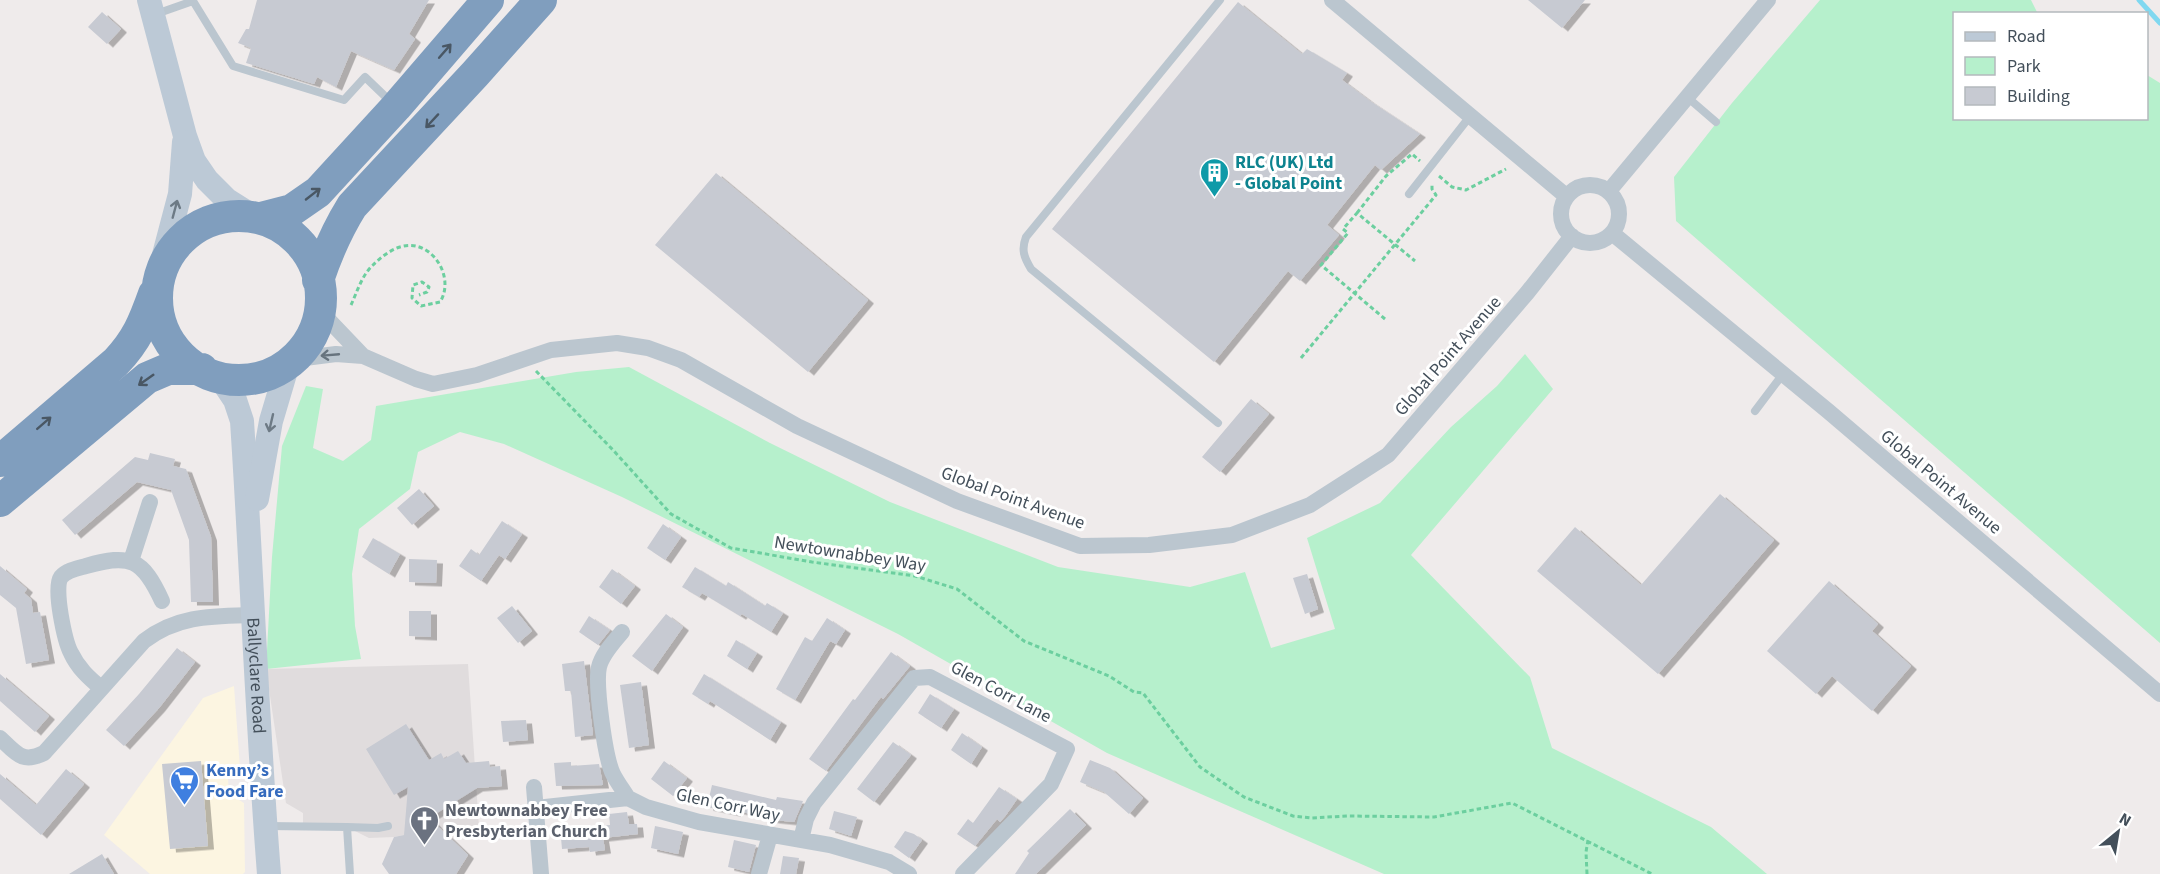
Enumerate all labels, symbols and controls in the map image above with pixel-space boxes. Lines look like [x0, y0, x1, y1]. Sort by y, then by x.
legend [1953, 12, 2148, 120]
text: Road [2007, 24, 2046, 49]
one-way arrow [438, 44, 452, 59]
text: Park [2007, 54, 2041, 79]
text: Building [2007, 84, 2070, 109]
one-way arrow [425, 113, 439, 128]
place label: RLC (UK) Ltd - Global Point [1235, 150, 1342, 196]
building icon: RLC (UK) Ltd - Global Point [1198, 156, 1230, 198]
one-way arrow [305, 188, 321, 201]
one-way arrow [170, 200, 182, 219]
street label: Global Point Avenue [1389, 291, 1507, 421]
one-way arrow [320, 350, 340, 361]
one-way arrow [138, 374, 155, 386]
one-way arrow [265, 413, 276, 432]
one-way arrow [37, 416, 52, 430]
street label: Global Point Avenue [1875, 424, 2007, 540]
street label: Global Point Avenue [938, 460, 1088, 536]
street label: Newtownabbey Way [772, 530, 928, 578]
street label: Ballyclare Road [241, 617, 272, 734]
street label: Glen Corr Lane [946, 655, 1056, 729]
place label: Kenny’s Food Fare [206, 758, 284, 804]
supermarket icon: Kenny’s Food Fare [169, 764, 201, 806]
street label: Glen Corr Way [674, 782, 783, 828]
place label: Newtownabbey Free Presbyterian Church [445, 798, 608, 844]
north arrow [2088, 802, 2148, 862]
church icon: Newtownabbey Free Presbyterian Church [408, 804, 440, 846]
text: N [2115, 808, 2135, 832]

